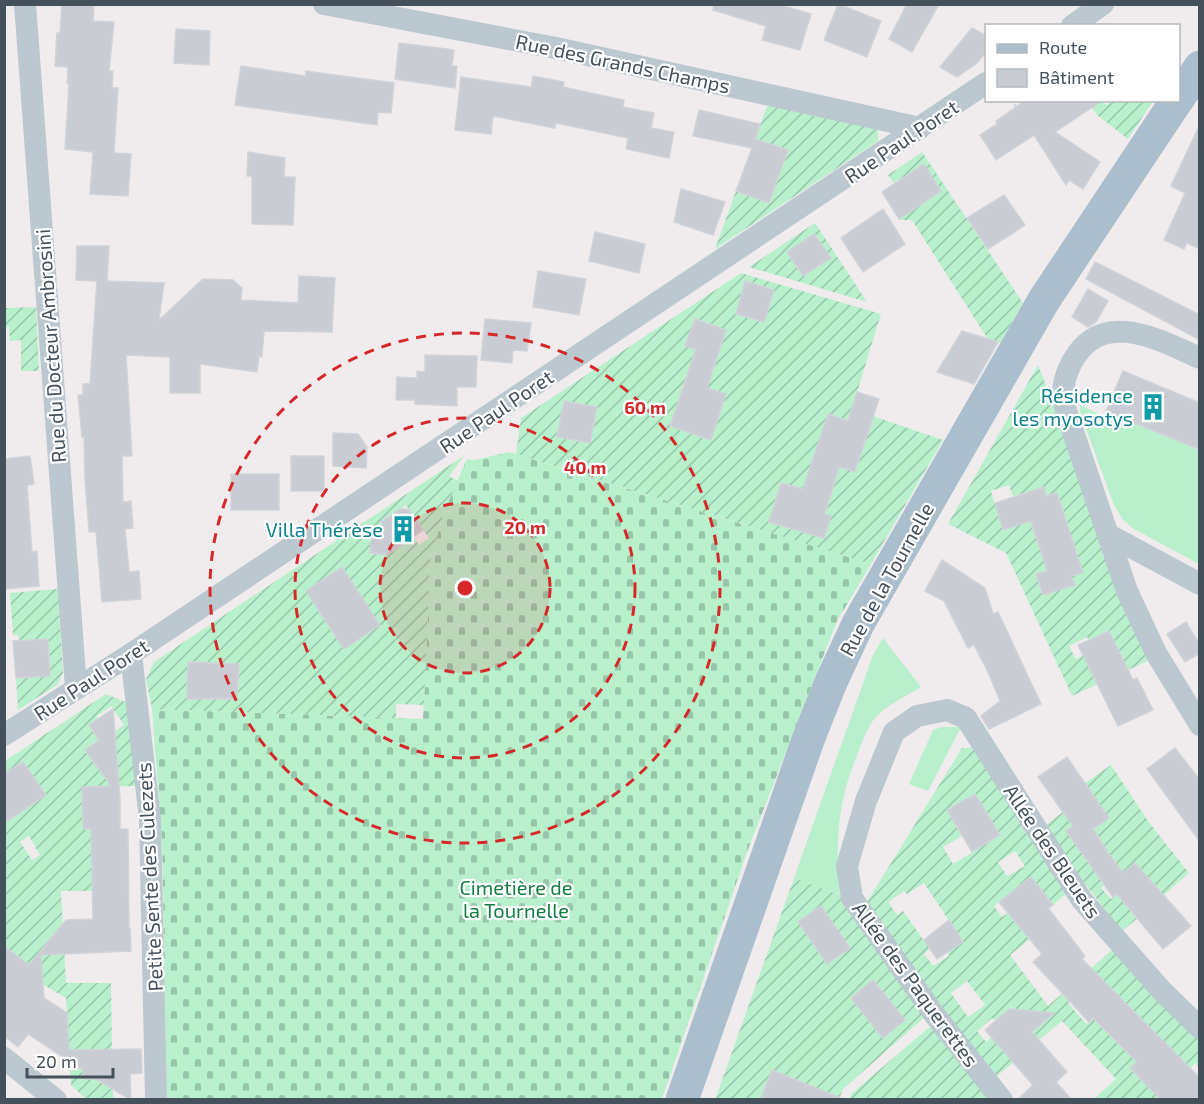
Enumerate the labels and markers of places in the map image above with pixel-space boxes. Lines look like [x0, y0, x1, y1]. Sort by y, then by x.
place label: Résidence les myosotys [1013, 383, 1133, 430]
building icon: Résidence les myosotys [1138, 392, 1168, 422]
building icon: Villa Thérèse [388, 514, 418, 544]
place label: Villa Thérèse [266, 517, 383, 541]
centre of rings [455, 578, 475, 598]

